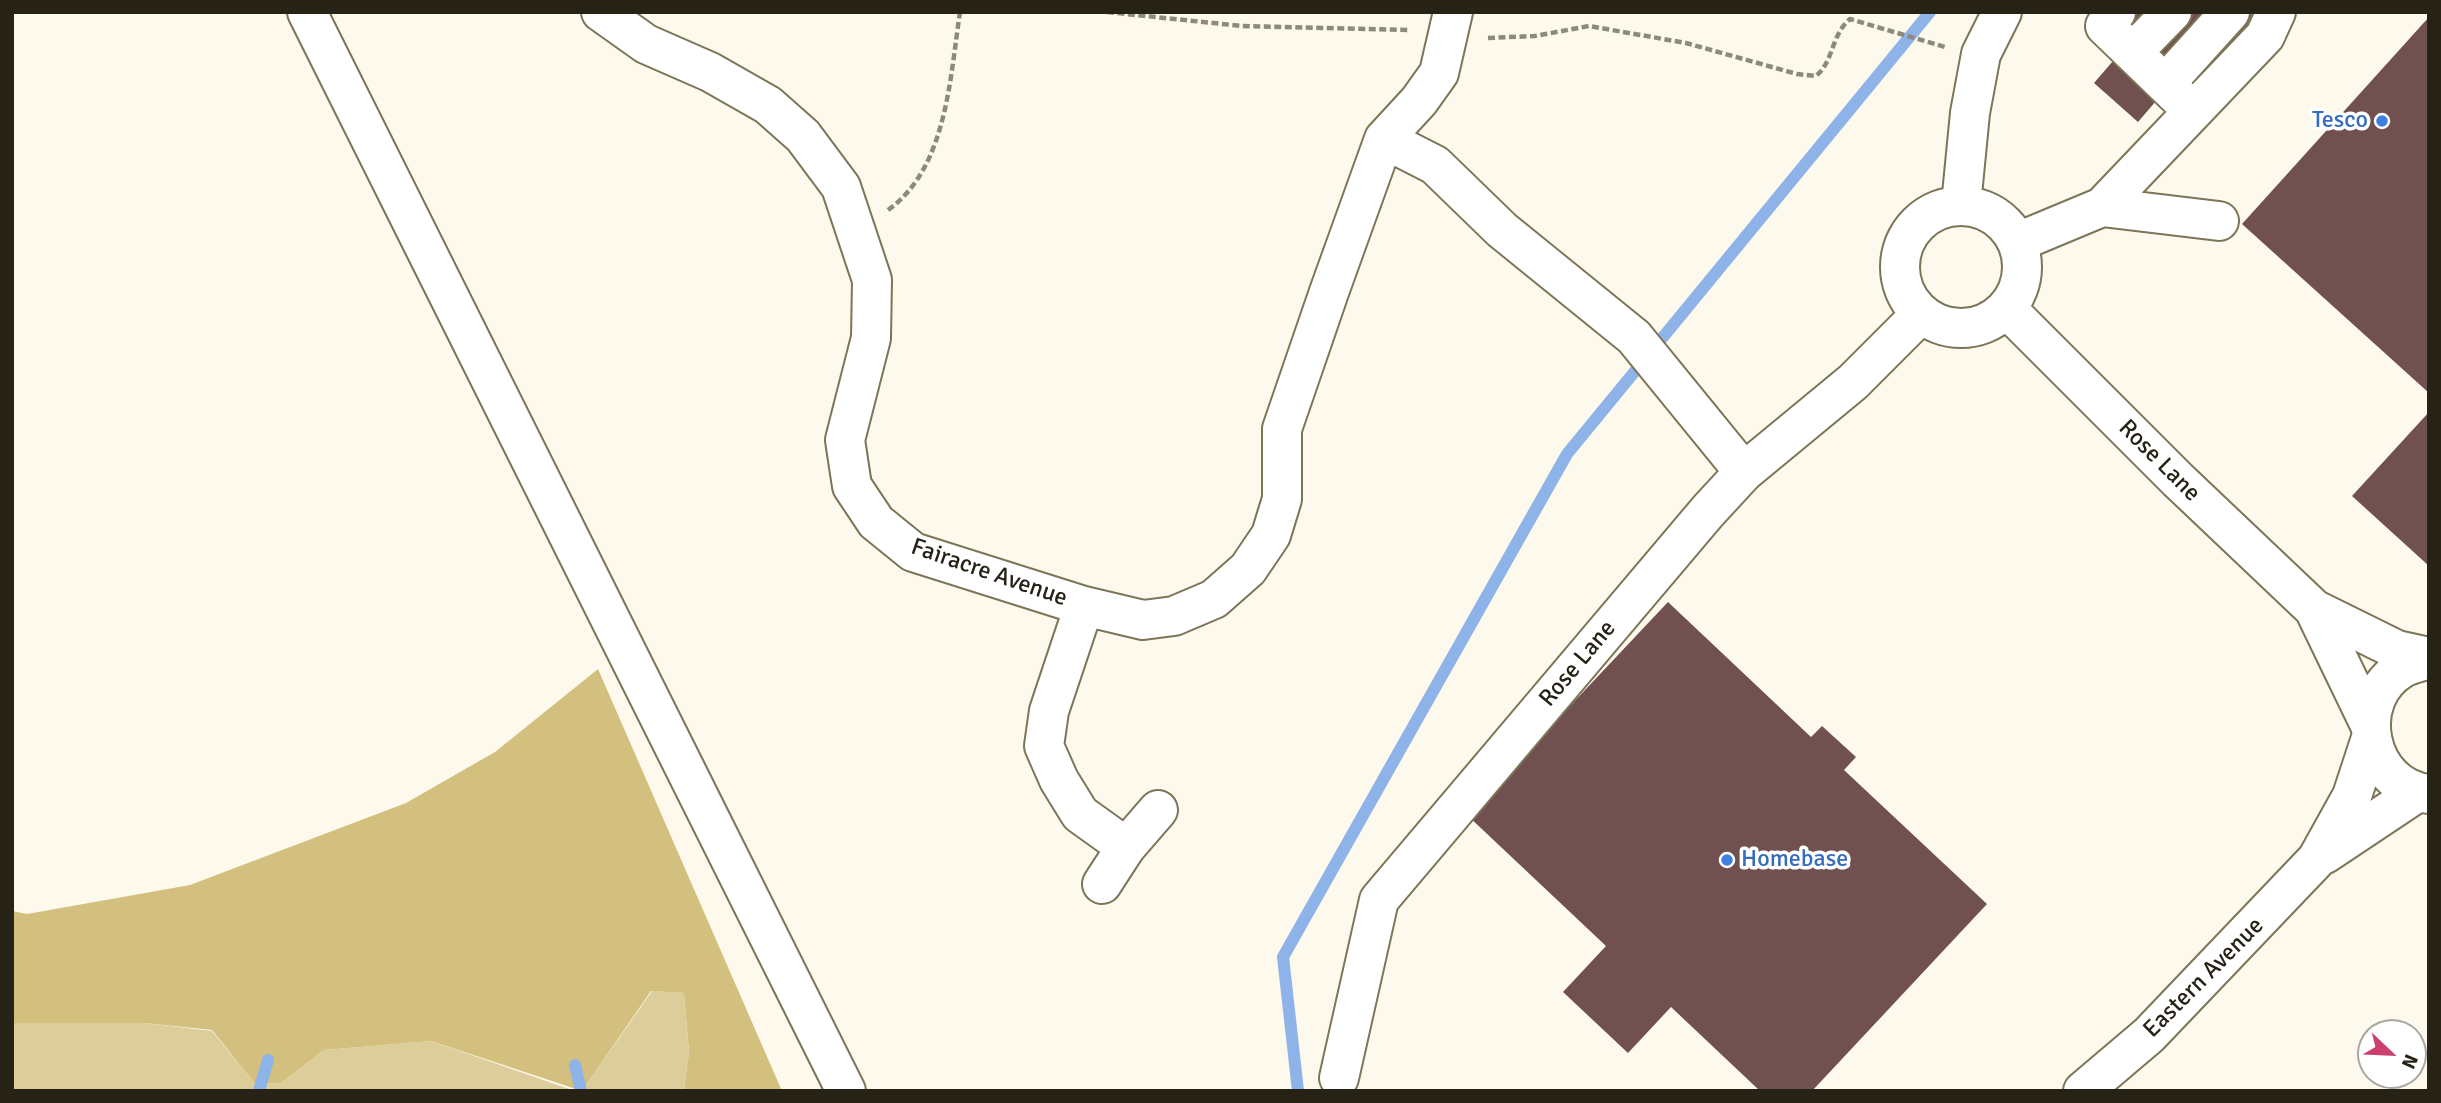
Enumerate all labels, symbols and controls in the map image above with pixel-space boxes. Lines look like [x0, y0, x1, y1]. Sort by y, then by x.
place label: Tesco [2312, 107, 2368, 135]
marker: Tesco [2374, 113, 2390, 129]
street label: Rose Lane [2112, 414, 2206, 508]
street label: Fairacre Avenue [907, 533, 1071, 613]
street label: Rose Lane [1534, 615, 1622, 713]
place label: Homebase [1741, 846, 1848, 874]
marker: Homebase [1719, 852, 1735, 868]
street label: Eastern Avenue [2138, 912, 2270, 1044]
north arrow [2357, 1019, 2427, 1089]
text: N [2396, 1051, 2423, 1072]

